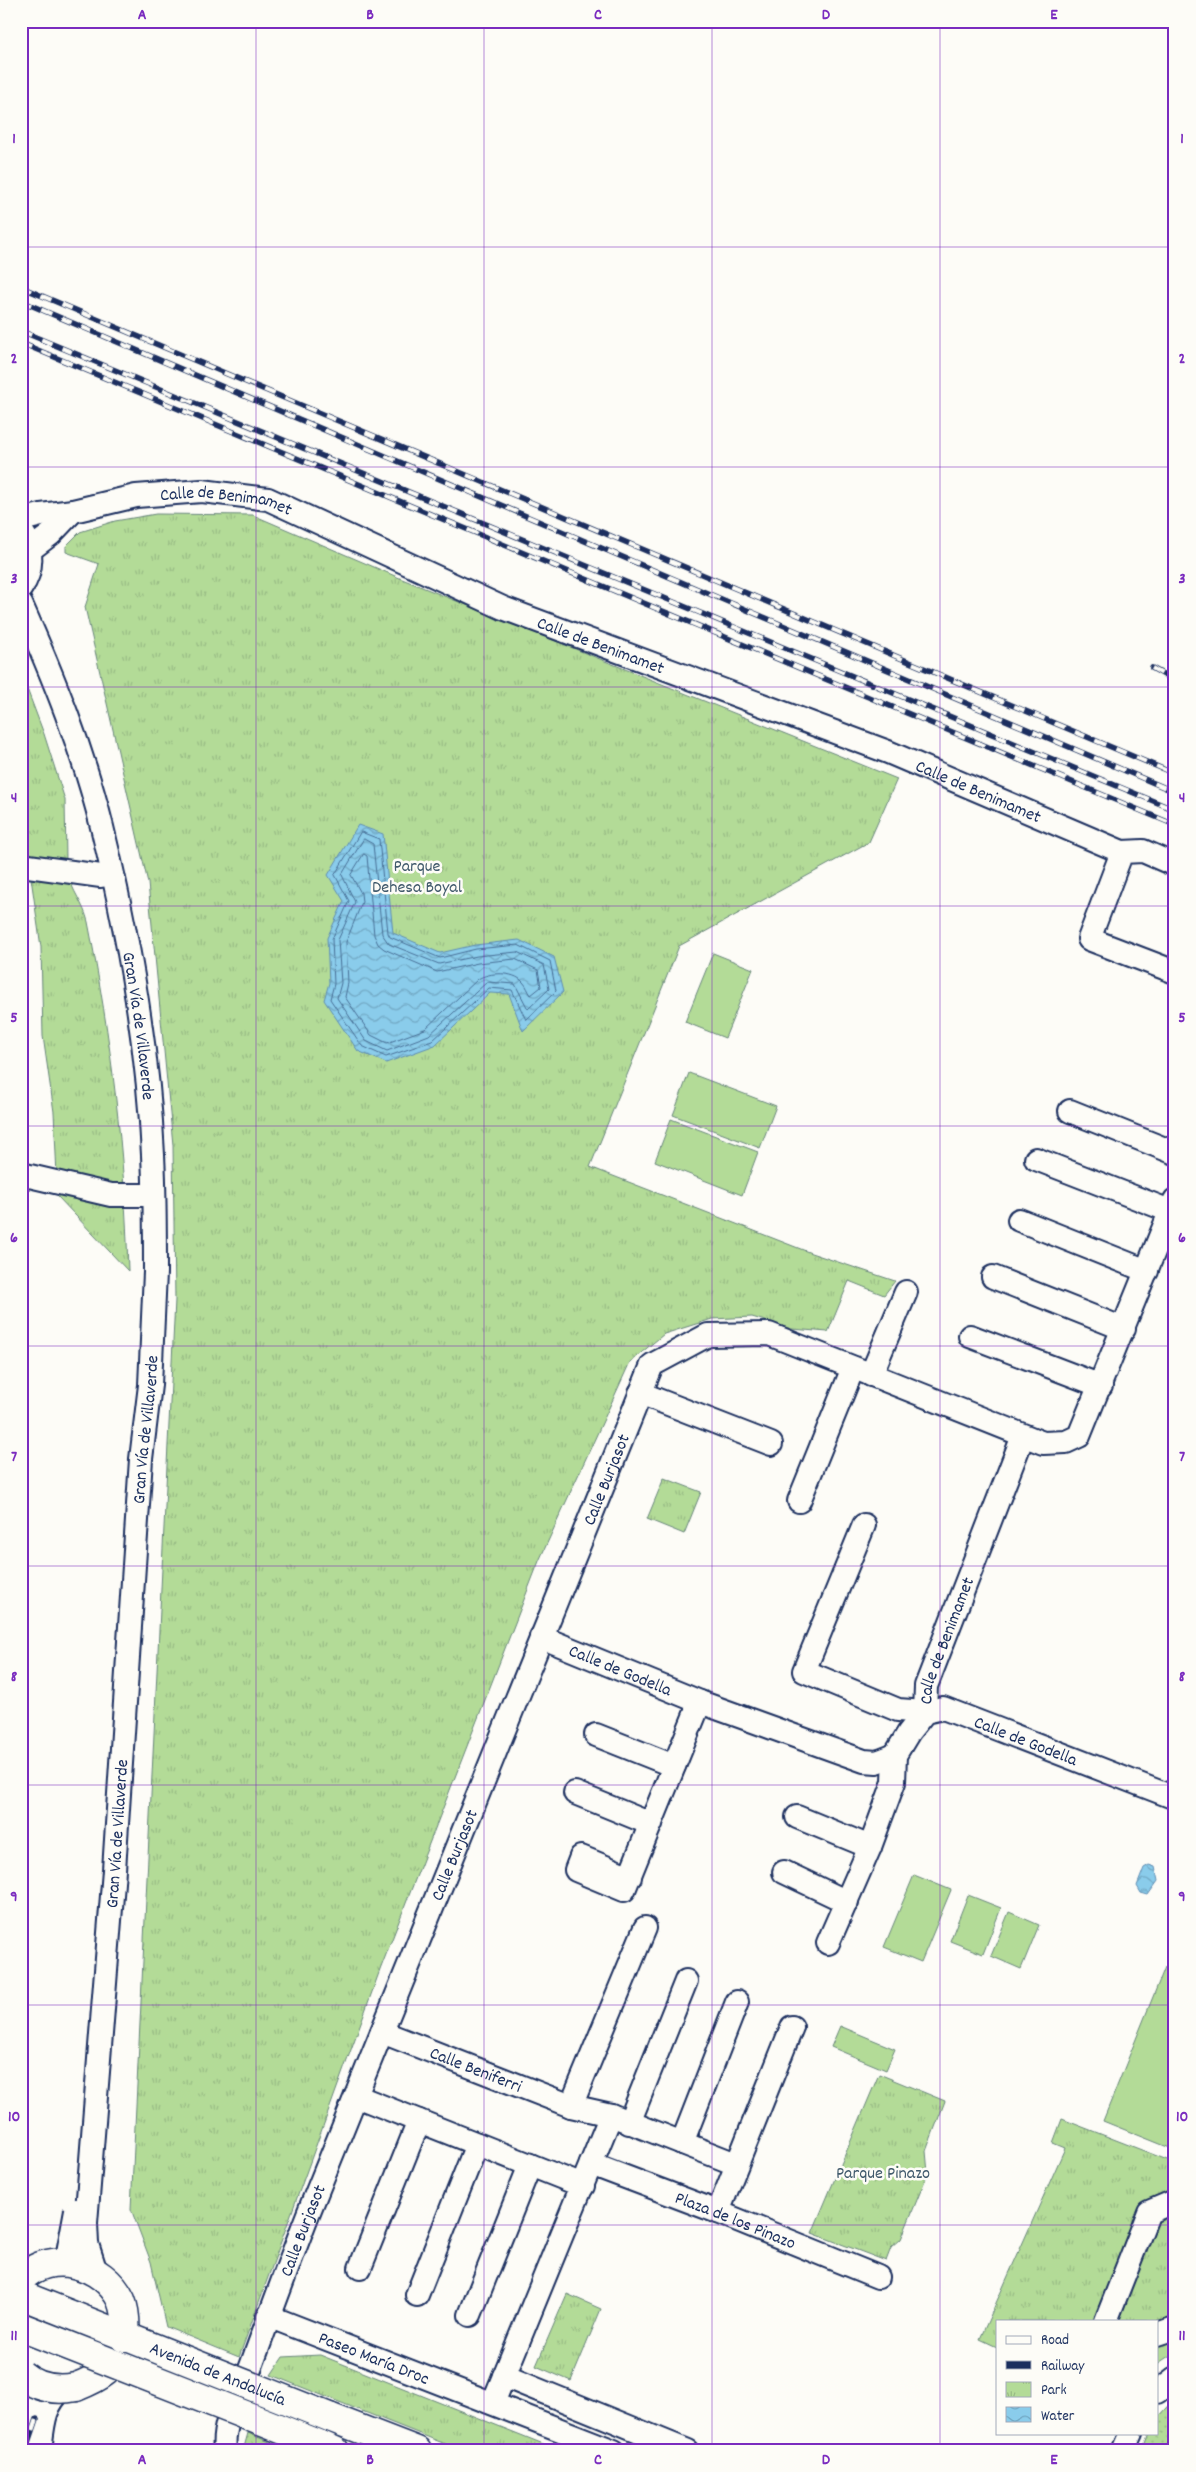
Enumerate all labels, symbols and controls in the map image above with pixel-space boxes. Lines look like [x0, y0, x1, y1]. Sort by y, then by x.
text: A [138, 4, 147, 27]
text: B [366, 4, 374, 27]
text: C [594, 4, 602, 27]
text: D [822, 4, 831, 27]
text: E [1050, 4, 1058, 27]
text: 1 [12, 128, 16, 151]
text: 1 [1180, 128, 1184, 151]
text: 2 [11, 348, 18, 371]
text: 2 [1179, 348, 1186, 371]
street label: Calle de Benimamet [159, 481, 296, 524]
text: 3 [10, 568, 18, 591]
text: 3 [1178, 568, 1186, 591]
street label: Calle de Benimamet [533, 612, 668, 682]
street label: Calle de Benimamet [911, 755, 1045, 831]
text: 4 [11, 787, 17, 810]
text: 4 [1179, 787, 1185, 810]
park label: Parque Dehesa Boyal [372, 855, 463, 901]
street label: Gran Vía de Villaverde [114, 950, 159, 1101]
text: 5 [10, 1007, 18, 1030]
text: 5 [1178, 1007, 1186, 1030]
text: 6 [10, 1227, 18, 1250]
text: 6 [1178, 1227, 1186, 1250]
street label: Gran Vía de Villaverde [128, 1355, 166, 1505]
street label: Calle Burjasot [578, 1431, 638, 1530]
text: 7 [11, 1446, 17, 1469]
text: 7 [1179, 1446, 1185, 1469]
street label: Calle de Benimamet [915, 1574, 982, 1705]
street label: Calle de Godella [564, 1640, 675, 1704]
text: 8 [11, 1666, 18, 1689]
text: 8 [1179, 1666, 1186, 1689]
street label: Calle de Godella [970, 1711, 1081, 1774]
street label: Gran Vía de Villaverde [101, 1758, 136, 1909]
street label: Calle Burjasot [426, 1806, 486, 1905]
text: 9 [10, 1886, 18, 1909]
text: 9 [1178, 1886, 1186, 1909]
street label: Calle Beniferri [425, 2042, 525, 2100]
text: 10 [8, 2106, 20, 2129]
text: 10 [1176, 2106, 1188, 2129]
park label: Parque Pinazo [836, 2162, 930, 2187]
street label: Calle Burjasot [275, 2181, 334, 2281]
street label: Plaza de los Pinazo [671, 2187, 799, 2257]
legend [996, 2320, 1158, 2434]
text: 11 [10, 2325, 18, 2348]
text: 11 [1178, 2325, 1186, 2348]
street label: Paseo María Droc [314, 2327, 432, 2393]
text: Road [1041, 2330, 1069, 2352]
street label: Avenida de Andalucía [145, 2337, 289, 2414]
text: Railway [1041, 2356, 1085, 2378]
text: Park [1041, 2380, 1067, 2402]
text: Water [1041, 2406, 1075, 2428]
text: A [138, 2449, 147, 2472]
text: B [366, 2449, 374, 2472]
text: C [594, 2449, 602, 2472]
text: D [822, 2449, 831, 2472]
text: E [1050, 2449, 1058, 2472]

